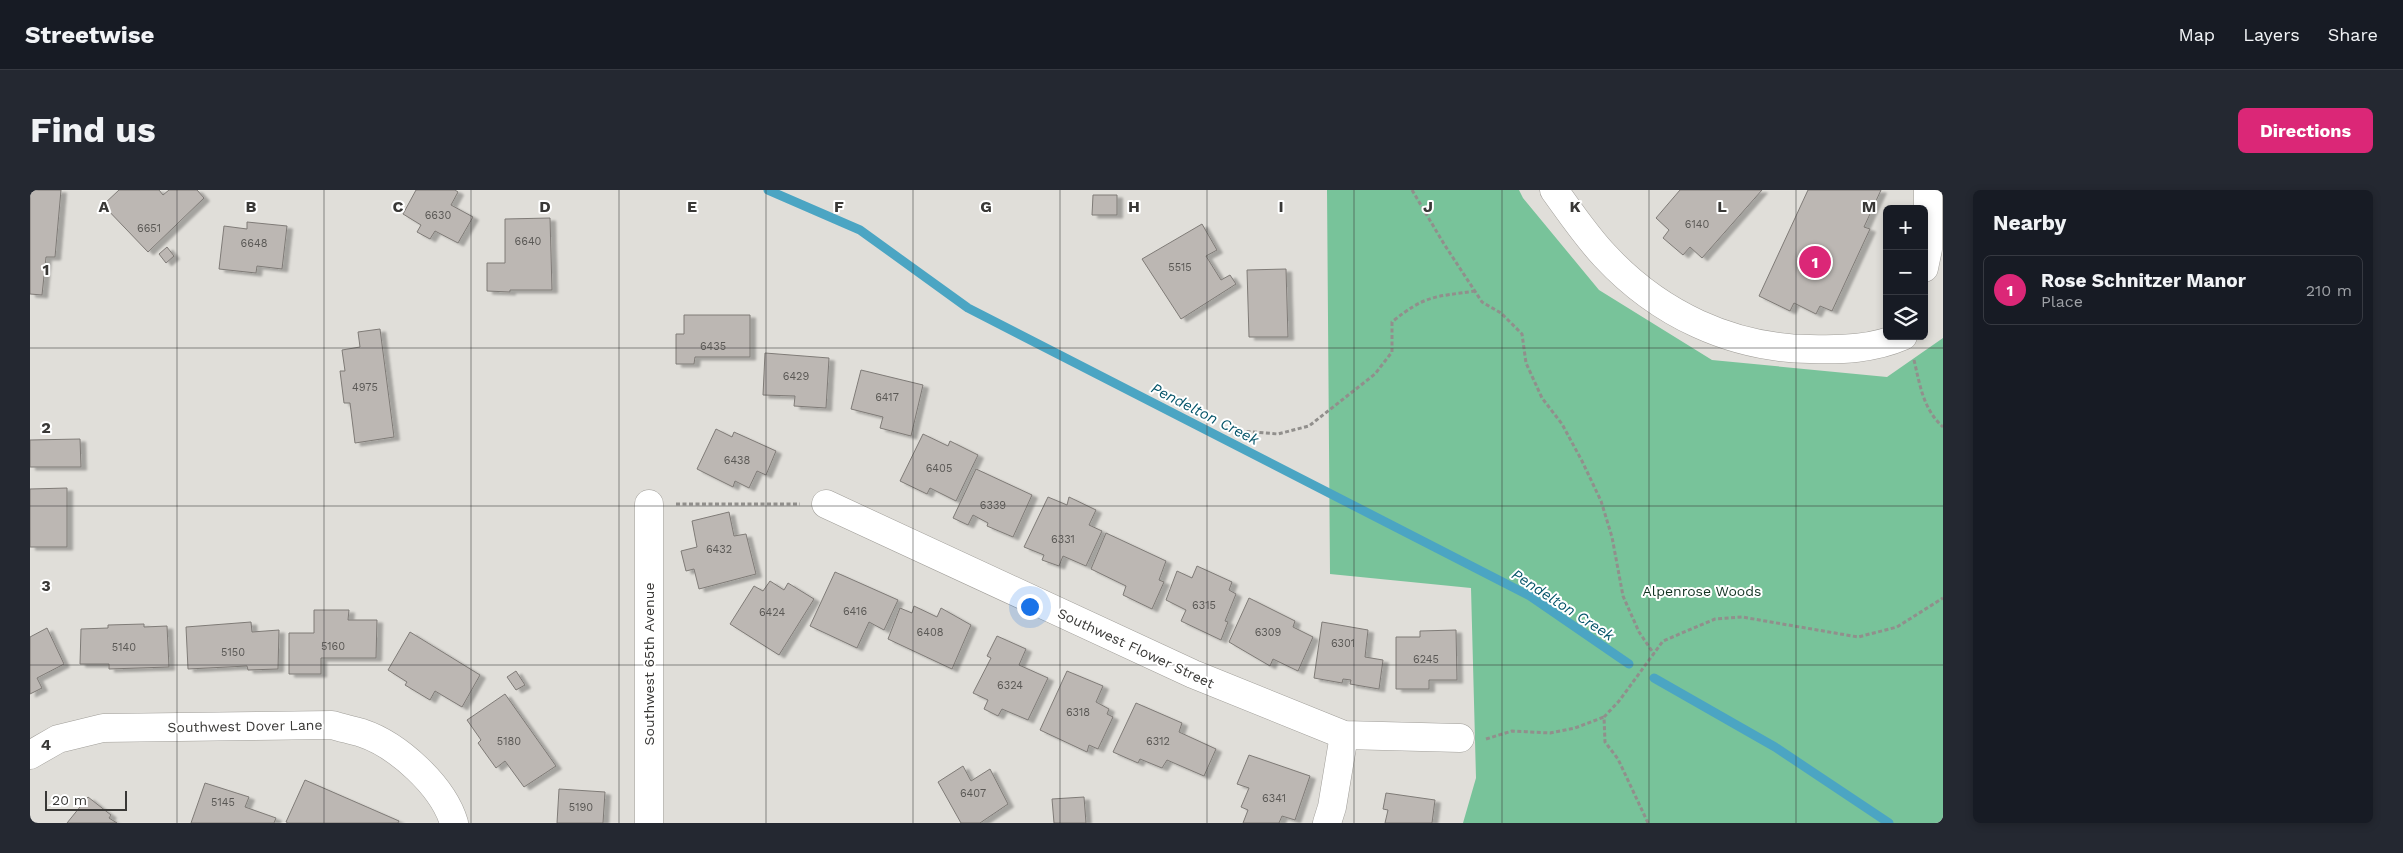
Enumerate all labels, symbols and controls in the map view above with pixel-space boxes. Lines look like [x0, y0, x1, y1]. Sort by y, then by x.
text: Streetwise [25, 21, 154, 49]
text: Map [2178, 24, 2215, 45]
text: Layers [2243, 24, 2300, 45]
text: Share [2328, 24, 2378, 45]
button: Directions [2238, 108, 2373, 153]
text: Find us [30, 109, 156, 151]
text: A [99, 197, 110, 216]
text: B [246, 197, 257, 216]
text: C [393, 197, 404, 216]
text: D [539, 197, 551, 216]
text: E [687, 197, 697, 216]
text: F [834, 197, 844, 216]
text: G [980, 197, 992, 216]
text: H [1128, 197, 1140, 216]
text: I [1278, 197, 1284, 216]
text: J [1423, 197, 1433, 216]
text: K [1569, 197, 1581, 216]
text: L [1717, 197, 1727, 216]
text: M [1862, 197, 1876, 216]
map controls [1883, 205, 1928, 340]
button: + [1883, 205, 1928, 250]
house number: 6630 [425, 209, 451, 222]
text: Nearby [1993, 210, 2066, 235]
house number: 6140 [1685, 218, 1709, 231]
house number: 6651 [137, 222, 161, 235]
house number: 6640 [515, 235, 542, 248]
house number: 6648 [241, 237, 268, 250]
pin: 1 [1799, 243, 1831, 281]
button: − [1883, 250, 1928, 295]
text: 1 [43, 260, 49, 279]
house number: 5515 [1168, 261, 1192, 274]
text: Rose Schnitzer Manor [2041, 269, 2246, 292]
text: 1 [2007, 281, 2013, 300]
text: 210 m [2306, 281, 2352, 300]
text: Place [2041, 292, 2083, 311]
button: layers [1883, 295, 1928, 340]
house number: 6435 [700, 340, 726, 353]
house number: 6429 [783, 370, 810, 383]
water label: Pendelton Creek [1148, 379, 1263, 449]
house number: 4975 [352, 381, 378, 394]
house number: 6417 [875, 391, 899, 404]
text: 2 [41, 418, 51, 437]
house number: 6438 [724, 454, 751, 467]
house number: 6405 [926, 462, 952, 475]
house number: 6339 [980, 499, 1006, 512]
house number: 6331 [1051, 533, 1075, 546]
house number: 6432 [706, 543, 732, 556]
water label: Pendelton Creek [1508, 565, 1618, 645]
text: 3 [41, 576, 51, 595]
street label: Southwest 65th Avenue [641, 583, 657, 745]
park label: Alpenrose Woods [1643, 583, 1761, 599]
your location [1017, 594, 1043, 620]
house number: 6315 [1192, 599, 1216, 612]
house number: 6416 [843, 605, 867, 618]
street label: Southwest Flower Street [1055, 605, 1217, 691]
house number: 6424 [759, 606, 785, 619]
house number: 6408 [916, 626, 944, 639]
house number: 6309 [1255, 626, 1282, 639]
house number: 6301 [1331, 637, 1355, 650]
house number: 5160 [321, 640, 345, 653]
house number: 5140 [112, 641, 136, 654]
house number: 5150 [221, 646, 245, 659]
house number: 6245 [1413, 653, 1439, 666]
house number: 6324 [997, 679, 1023, 692]
house number: 6318 [1066, 706, 1090, 719]
street label: Southwest Dover Lane [167, 717, 323, 735]
text: 4 [41, 735, 51, 754]
house number: 5180 [497, 735, 521, 748]
house number: 6312 [1146, 735, 1170, 748]
house number: 6407 [960, 787, 986, 800]
scale bar [45, 788, 128, 811]
text: 20 m [52, 792, 87, 808]
house number: 6341 [1262, 792, 1286, 805]
house number: 5145 [211, 796, 235, 809]
house number: 5190 [569, 801, 593, 814]

